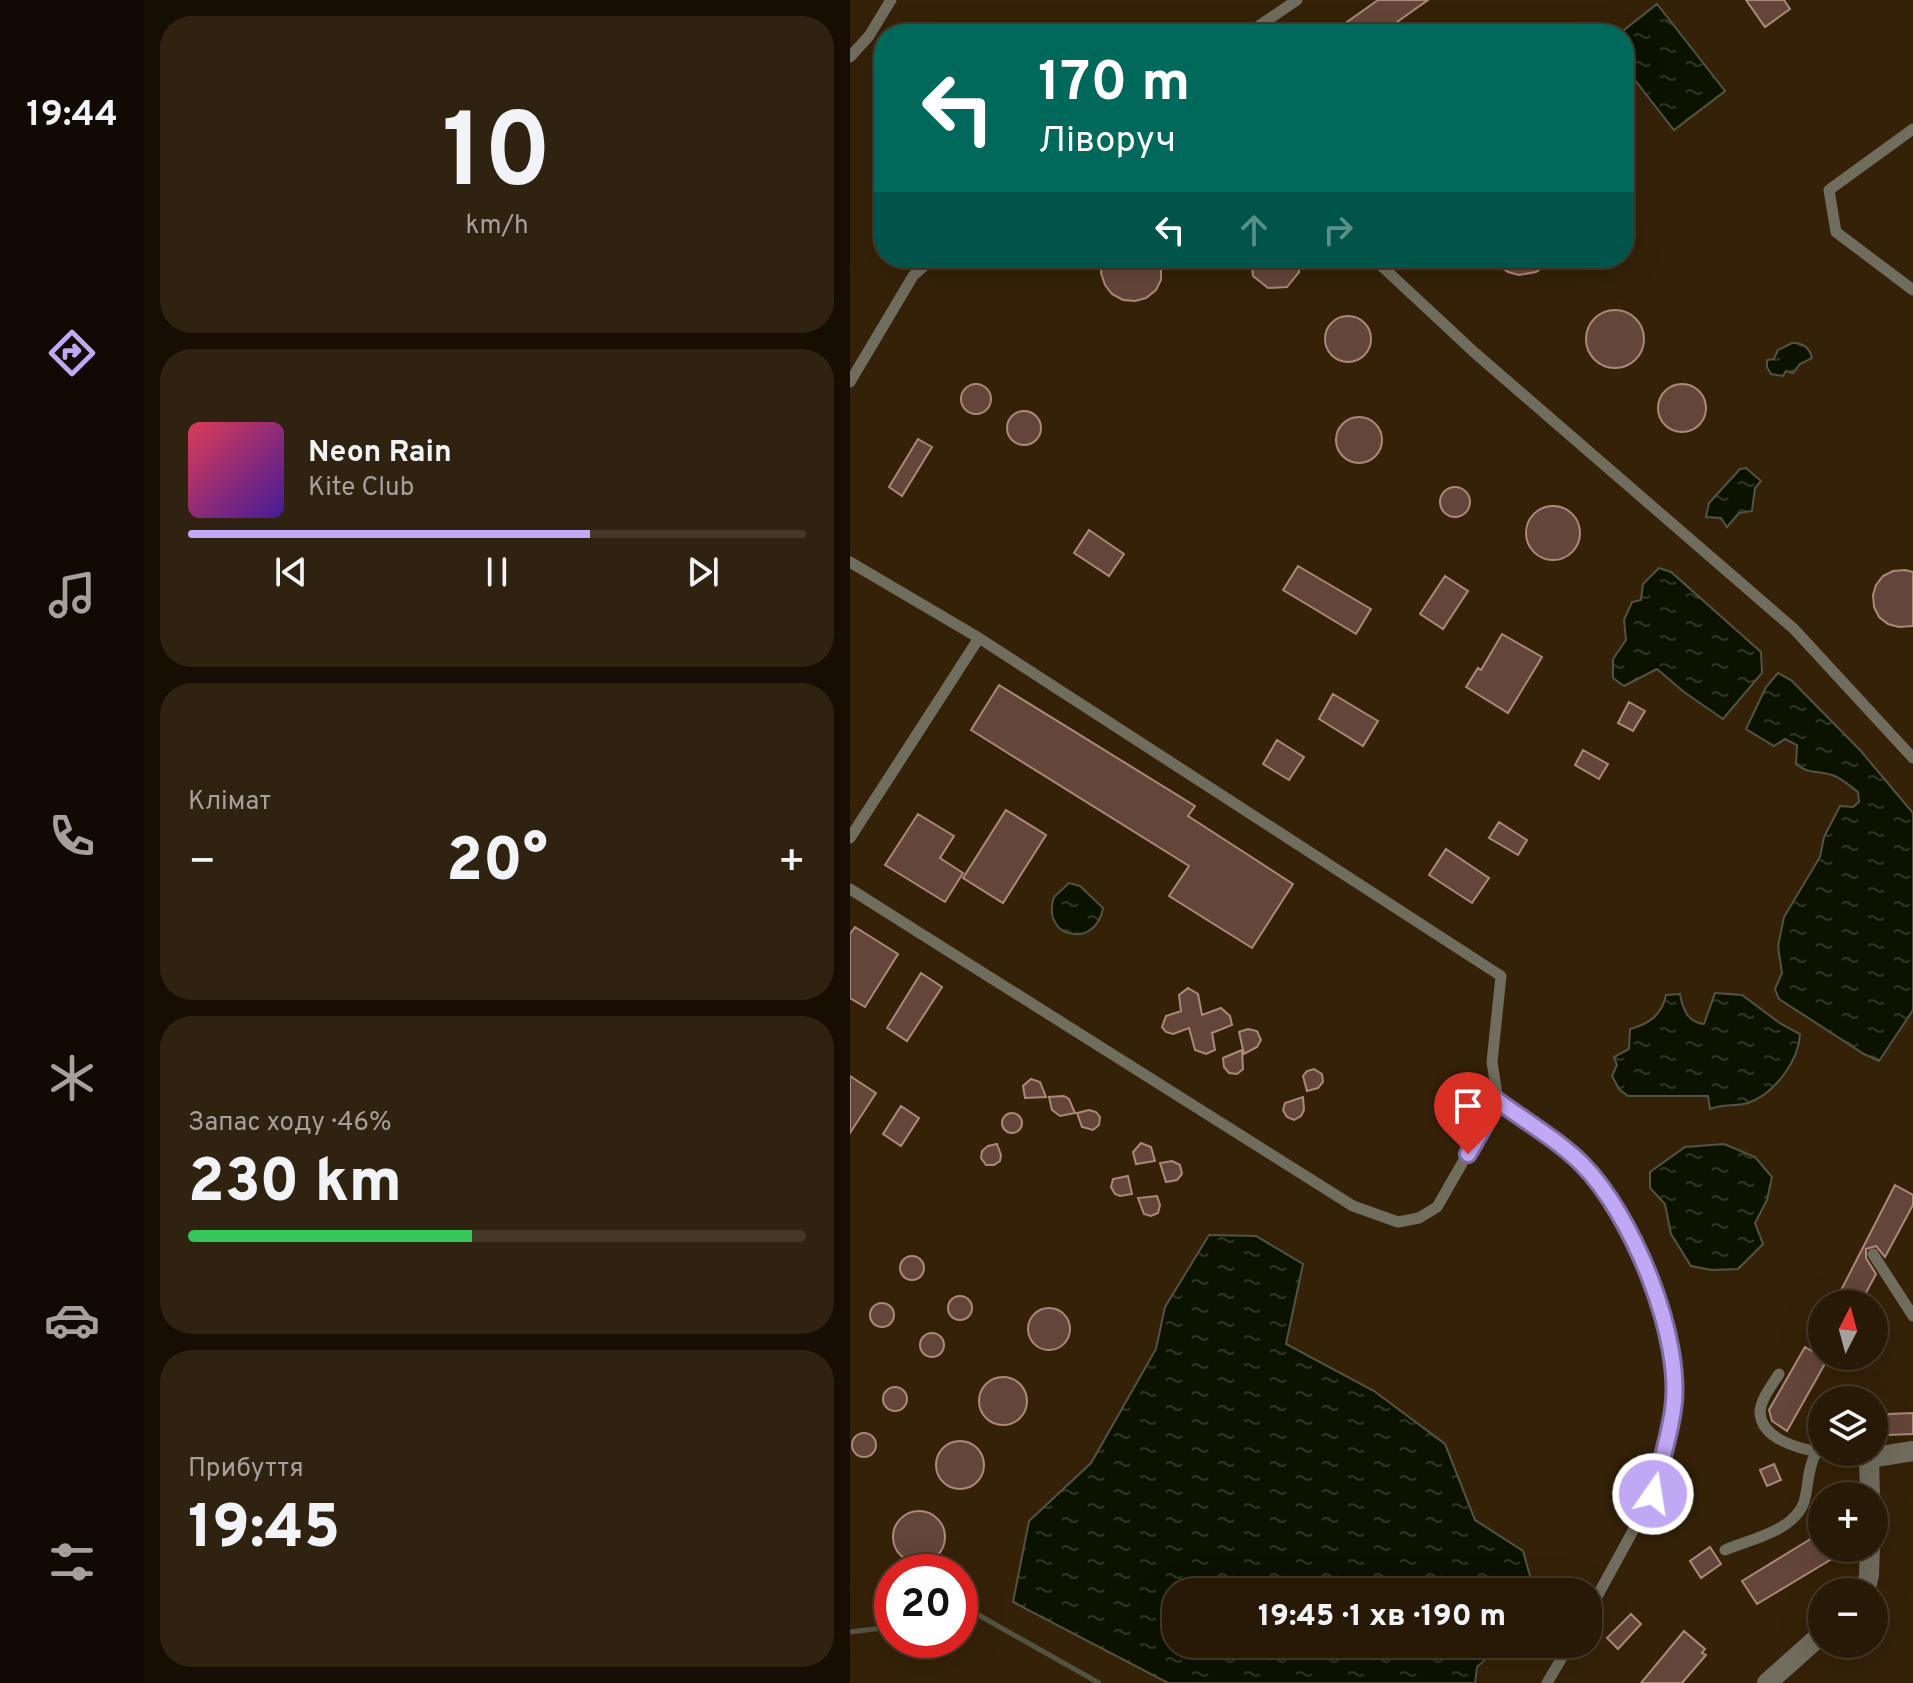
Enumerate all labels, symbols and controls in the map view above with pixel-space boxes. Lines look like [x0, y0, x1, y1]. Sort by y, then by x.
text: 170 m [1038, 50, 1190, 120]
icon: left [906, 56, 1010, 160]
text: 10 [442, 92, 552, 224]
text: 19:44 [26, 93, 118, 139]
text: Ліворуч [1038, 119, 1176, 165]
icon: left [1148, 208, 1192, 252]
icon: ahead [1232, 208, 1276, 252]
icon: right [1316, 208, 1360, 252]
text: km/h [465, 210, 529, 243]
icon: directions [44, 325, 100, 381]
text: Neon Rain [308, 435, 452, 472]
text: Kite Club [308, 472, 414, 505]
icon: previous [269, 550, 313, 594]
icon: pause [475, 550, 519, 594]
icon: next [681, 550, 725, 594]
icon: music [44, 567, 100, 623]
text: Клімат [188, 786, 271, 819]
icon: phone [44, 808, 100, 864]
text: 20° [446, 826, 548, 902]
text: − [188, 836, 216, 892]
text: + [778, 836, 806, 892]
icon: climate [44, 1050, 100, 1106]
pin [1434, 1072, 1502, 1154]
icon: arrive [1446, 1084, 1490, 1128]
text: Запас ходу · 46% [188, 1107, 392, 1140]
text: 230 km [188, 1147, 402, 1223]
north arrow [1808, 1290, 1888, 1370]
map controls [1808, 1290, 1888, 1658]
icon: car [44, 1292, 100, 1348]
button: layers [1808, 1386, 1888, 1466]
position arrow [1611, 1452, 1695, 1536]
text: Прибуття [188, 1453, 304, 1486]
button: + [1808, 1482, 1888, 1562]
text: 19:45 [188, 1493, 340, 1569]
icon: filters [44, 1534, 100, 1590]
speed limit sign: 20 [874, 1554, 978, 1658]
button: − [1808, 1578, 1888, 1658]
text: 19:45 · 1 хв · 190 m [1258, 1599, 1506, 1636]

